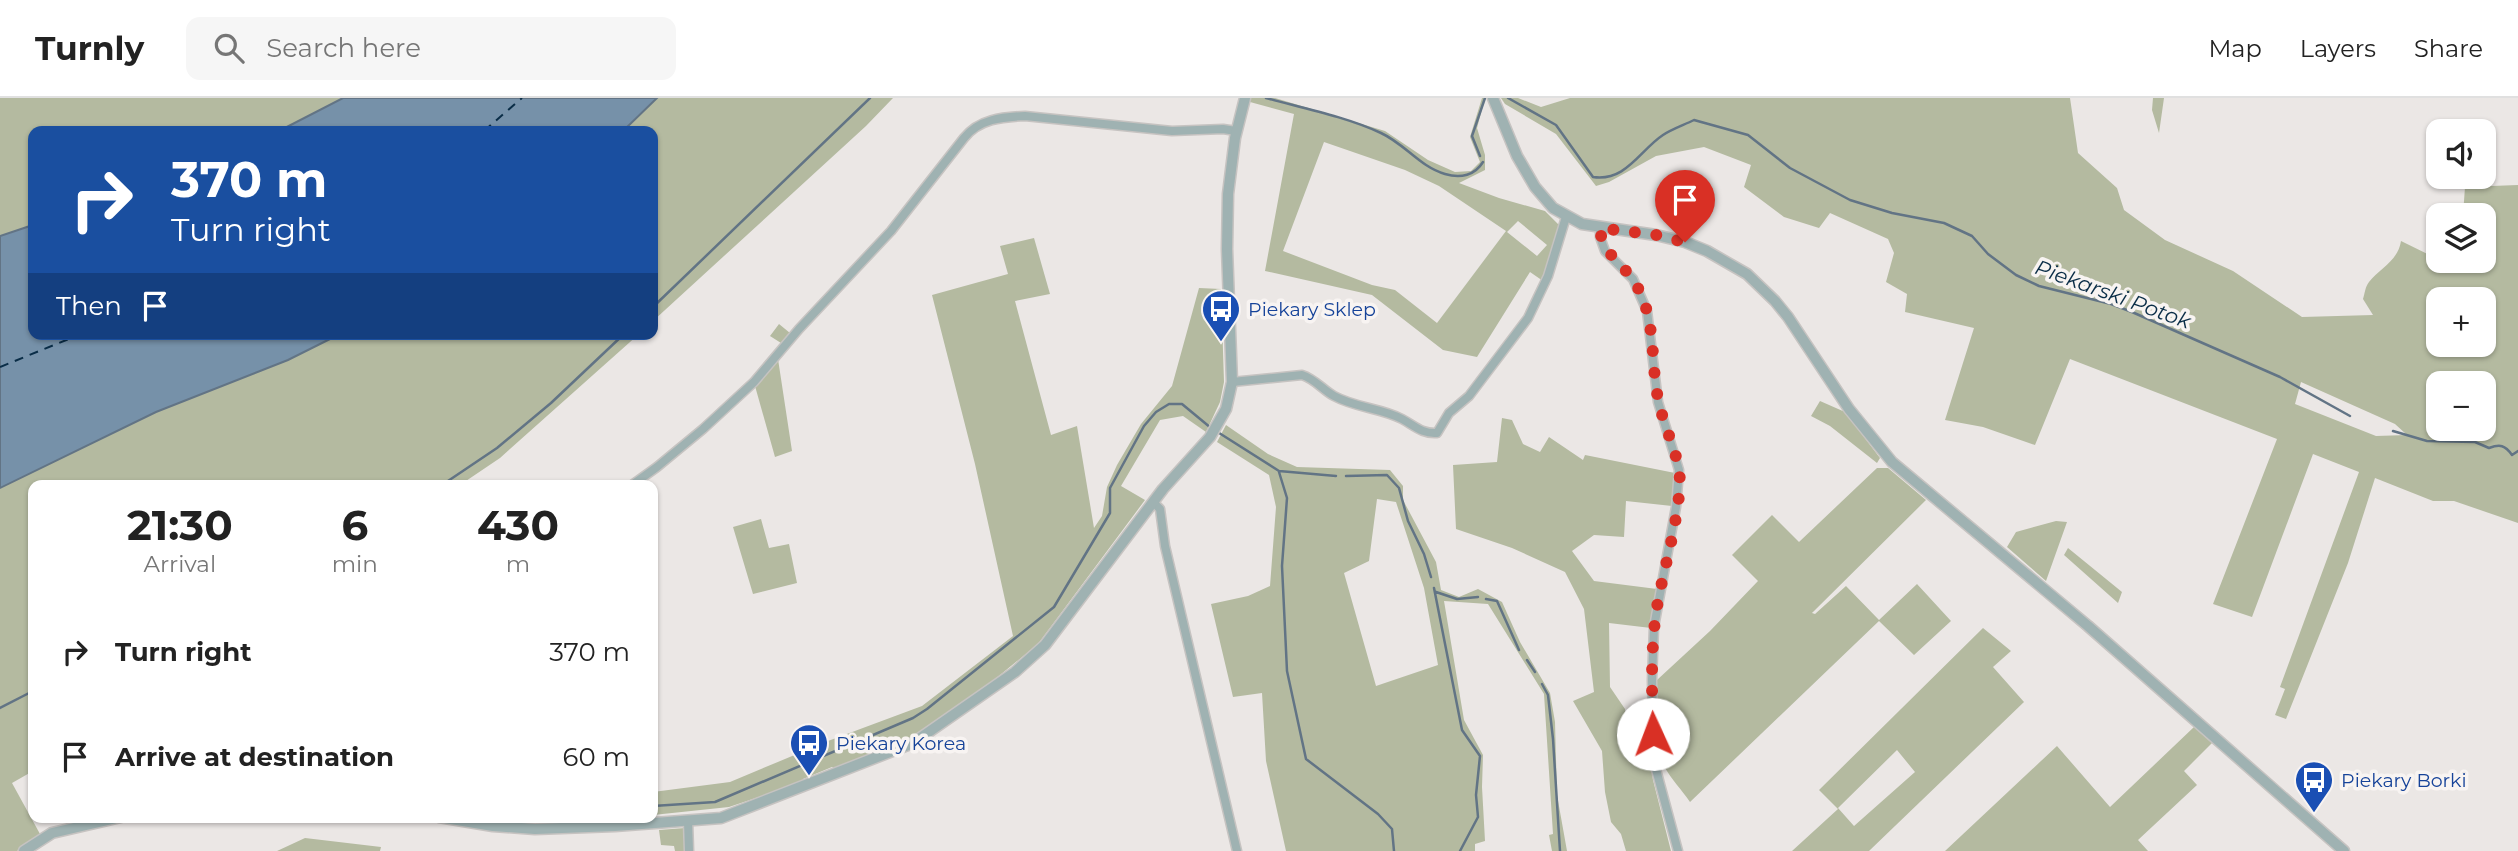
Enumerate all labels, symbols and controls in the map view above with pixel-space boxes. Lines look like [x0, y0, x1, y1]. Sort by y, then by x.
search box [186, 17, 676, 80]
text: Turnly [35, 28, 144, 68]
icon: search [210, 29, 248, 67]
text: Search here [266, 32, 421, 64]
text: Map [2208, 34, 2262, 63]
text: Layers [2300, 34, 2376, 63]
text: Share [2414, 34, 2483, 63]
map controls [2426, 119, 2496, 441]
button: sound [2426, 119, 2496, 189]
text: 370 m [171, 150, 328, 209]
icon: right [56, 154, 147, 245]
pin [1655, 170, 1715, 242]
icon: arrive [1666, 181, 1704, 219]
button: layers [2426, 203, 2496, 273]
text: Turn right [171, 210, 331, 249]
water label: Piekarski Potok [2032, 254, 2196, 334]
icon: arrive [136, 287, 174, 325]
button: + [2426, 287, 2496, 357]
bus stop icon: Piekary Sklep [1200, 288, 1242, 343]
text: Then [56, 290, 122, 322]
place label: Piekary Sklep [1248, 298, 1376, 321]
button: − [2426, 371, 2496, 441]
text: 21:30 [127, 499, 233, 551]
text: 6 [341, 499, 368, 551]
text: 430 [477, 499, 559, 551]
text: Arrival [144, 550, 216, 578]
text: min [332, 550, 378, 578]
text: m [506, 550, 530, 578]
icon: right [56, 633, 94, 671]
text: Turn right [115, 636, 251, 668]
text: 370 m [549, 636, 630, 668]
position arrow [1616, 697, 1690, 771]
bus stop icon: Piekary Korea [788, 722, 830, 777]
place label: Piekary Korea [836, 732, 966, 755]
icon: arrive [56, 738, 94, 776]
text: Arrive at destination [115, 741, 394, 773]
text: 60 m [563, 741, 630, 773]
bus stop icon: Piekary Borki [2293, 759, 2335, 814]
place label: Piekary Borki [2341, 769, 2467, 792]

